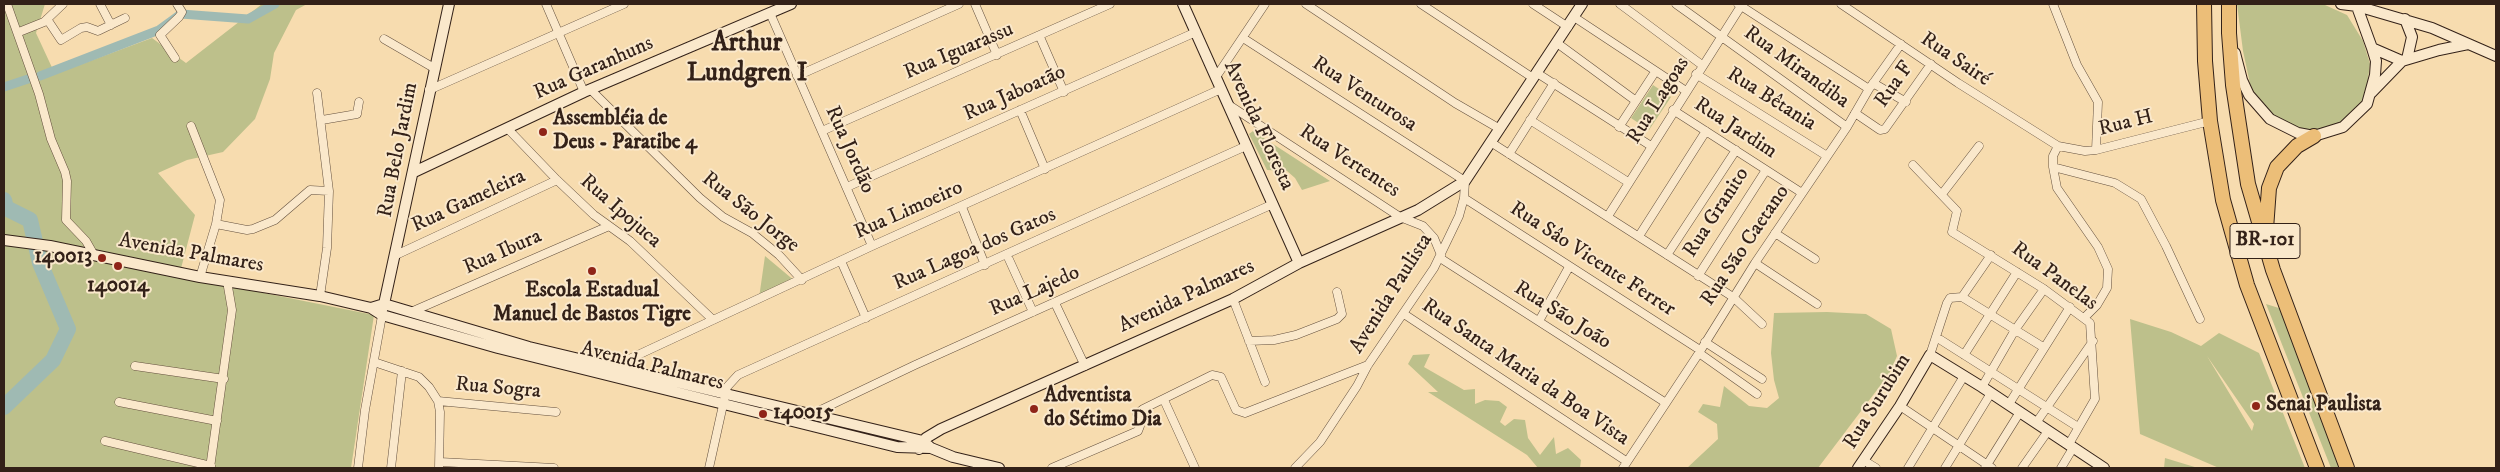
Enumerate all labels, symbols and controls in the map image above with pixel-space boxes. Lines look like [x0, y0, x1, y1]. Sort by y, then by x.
street label: Rua Iguarassu [901, 18, 1017, 86]
street label: Rua Mirandiba [1738, 21, 1854, 115]
street label: Rua Sairé [1915, 27, 1995, 93]
district label: Arthur Lundgren I [687, 29, 807, 90]
street label: Rua Garanhuns [530, 31, 658, 107]
street label: Rua Venturosa [1307, 52, 1421, 138]
street label: Rua Lagoas [1622, 53, 1696, 149]
street label: Avenida Floresta [1217, 57, 1299, 195]
street label: Rua F [1870, 57, 1920, 113]
street label: Rua Jaboatão [960, 60, 1070, 128]
street label: Rua Bêtania [1722, 63, 1820, 137]
street label: Rua Belo Jardim [374, 80, 424, 220]
street label: Rua Jardim [1689, 93, 1781, 165]
street label: Rua Jordão [819, 102, 879, 198]
street label: Rua H [2096, 105, 2156, 143]
place label: Assembléia de Deus - Paratibe 4 [553, 107, 697, 157]
street label: Rua Vertentes [1294, 120, 1404, 204]
marker: Assembléia de Deus - Paratibe 4 [537, 126, 549, 138]
street label: Rua Granito [1679, 163, 1755, 263]
street label: Rua Gameleira [408, 165, 530, 239]
street label: Rua São Jorge [696, 167, 804, 259]
street label: Rua Ipojuca [574, 170, 666, 254]
street label: Rua Limoeiro [851, 176, 967, 246]
street label: Rua São Caetano [1696, 181, 1796, 311]
street label: Rua Sâo Vicente Ferrer [1504, 197, 1680, 323]
street label: Rua Lagoa dos Gatos [890, 203, 1060, 297]
road number: BR-101 [2230, 224, 2300, 258]
street label: Rua Ibura [460, 225, 546, 281]
street label: Avenida Palmares [117, 229, 265, 279]
street label: Avenida Paulista [1345, 229, 1439, 359]
street label: Rua Panelas [2006, 237, 2102, 317]
place label: 140013 [34, 245, 92, 271]
marker: 140013 [96, 252, 108, 264]
street label: Avenida Palmares [1115, 255, 1259, 339]
marker: 140014 [112, 260, 124, 272]
street label: Rua Lajedo [986, 261, 1084, 323]
marker: Escola Estadual Manuel de Bastos Tigre [586, 265, 598, 277]
place label: 140014 [87, 274, 149, 300]
street label: Rua São João [1509, 276, 1615, 356]
place label: Escola Estadual Manuel de Bastos Tigre [493, 279, 691, 329]
street label: Rua Santa Maria da Boa Vista [1416, 294, 1634, 452]
street label: Avenida Palmares [578, 337, 726, 397]
street label: Rua Surubim [1839, 350, 1917, 454]
street label: Rua Sogra [454, 373, 542, 405]
place label: Adventista do Sétimo Dia [1044, 384, 1161, 434]
place label: Senai Paulista [2266, 393, 2381, 419]
marker: Senai Paulista [2250, 400, 2262, 412]
place label: 140015 [773, 401, 833, 427]
marker: Adventista do Sétimo Dia [1028, 403, 1040, 415]
marker: 140015 [757, 408, 769, 420]

